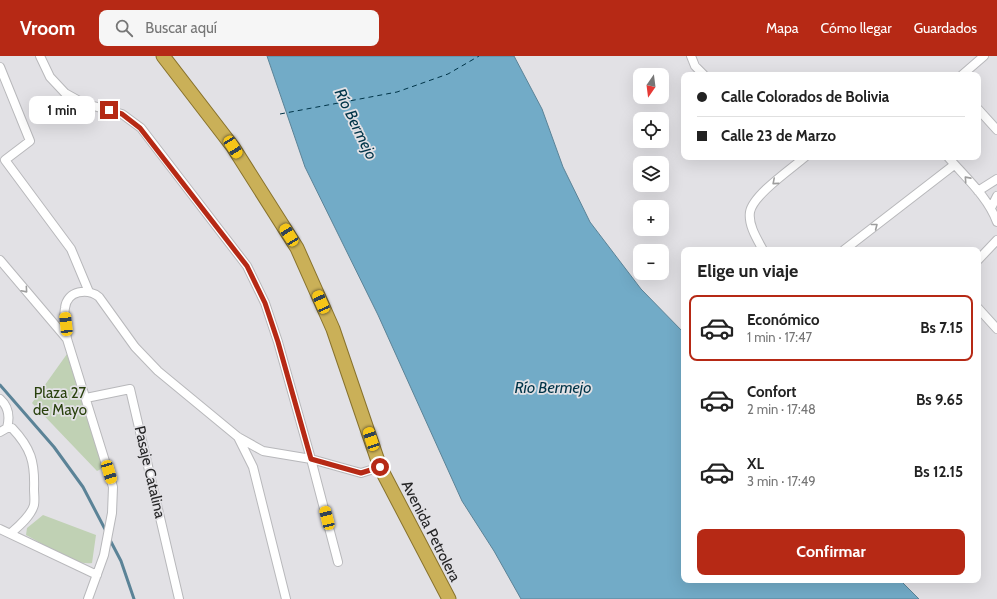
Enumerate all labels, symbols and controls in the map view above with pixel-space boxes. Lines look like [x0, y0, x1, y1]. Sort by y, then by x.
search box [99, 10, 379, 46]
text: Vroom [20, 17, 75, 40]
icon: search [113, 17, 135, 39]
text: Buscar aquí [145, 19, 217, 37]
text: Mapa [766, 19, 799, 37]
text: Cómo llegar [821, 19, 892, 37]
text: Guardados [914, 19, 977, 37]
north arrow [633, 68, 669, 104]
map controls [633, 68, 669, 280]
water label: Río Bermejo [331, 85, 381, 163]
text: Calle Colorados de Bolivia [721, 88, 889, 106]
callout: 1 min [29, 96, 95, 124]
route end [100, 101, 118, 119]
text: 1 min [47, 102, 77, 118]
button: locate [633, 112, 669, 148]
text: Calle 23 de Marzo [721, 127, 836, 145]
car [222, 134, 244, 160]
button: layers [633, 156, 669, 192]
one-way arrow [965, 176, 972, 184]
one-way arrow [773, 178, 780, 185]
button: + [633, 200, 669, 236]
car [278, 222, 300, 248]
one-way arrow [870, 224, 877, 231]
button: − [633, 244, 669, 280]
text: Elige un viaje [697, 260, 798, 282]
one-way arrow [21, 285, 28, 293]
car [311, 289, 331, 315]
icon: car [699, 310, 735, 346]
car [59, 311, 73, 337]
text: Económico [747, 311, 819, 329]
text: Bs 7.15 [920, 319, 963, 337]
text: 1 min · 17:47 [747, 329, 812, 345]
water label: Río Bermejo [515, 378, 591, 397]
icon: car [699, 382, 735, 418]
text: Confort [747, 383, 796, 401]
park label: Plaza 27 de Mayo [33, 384, 87, 419]
text: Bs 9.65 [916, 391, 963, 409]
text: 2 min · 17:48 [747, 401, 816, 417]
street label: Pasaje Catalina [131, 424, 170, 521]
car [362, 426, 380, 452]
icon: car [699, 454, 735, 490]
text: XL [747, 455, 764, 473]
route start [371, 458, 389, 476]
car [100, 459, 118, 485]
text: Bs 12.15 [914, 463, 963, 481]
text: 3 min · 17:49 [747, 473, 816, 489]
street label: Avenida Petrolera [398, 477, 465, 585]
car [318, 505, 336, 531]
button: Confirmar [697, 529, 965, 575]

